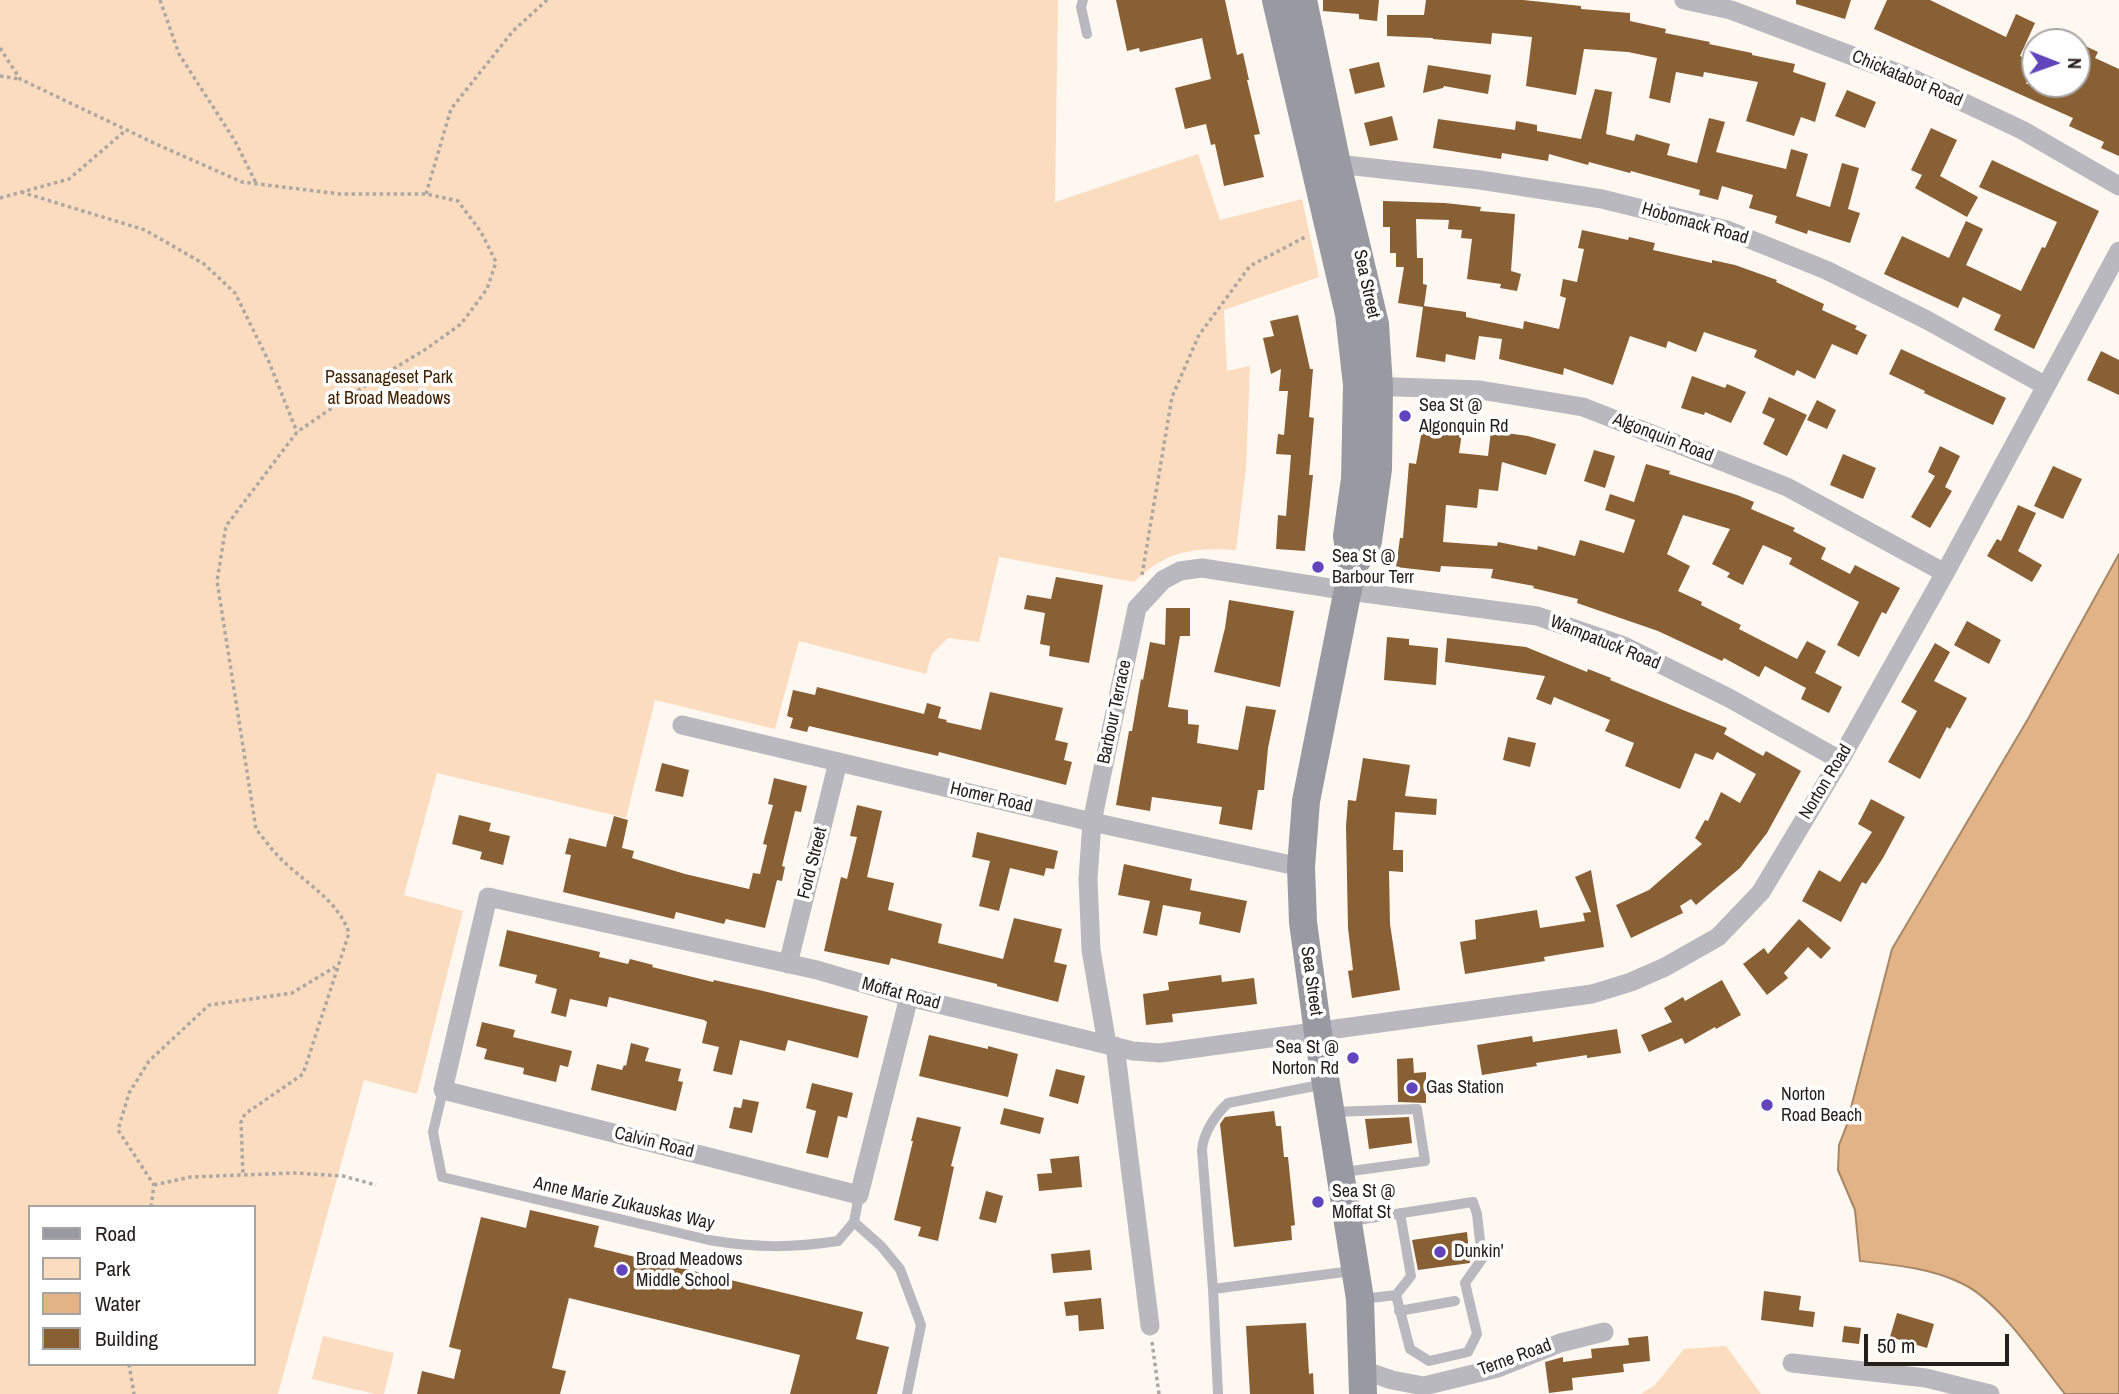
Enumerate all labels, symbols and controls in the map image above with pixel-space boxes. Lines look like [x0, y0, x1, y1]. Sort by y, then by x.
north arrow [2021, 28, 2091, 98]
street label: Chickatabot Road [1848, 46, 1966, 112]
text: N [2062, 57, 2088, 69]
street label: Hobomack Road [1639, 198, 1751, 250]
street label: Sea Street [1348, 248, 1384, 320]
park label: Passanageset Park at Broad Meadows [325, 367, 453, 410]
place label: Sea St @ Algonquin Rd [1419, 395, 1508, 438]
marker: Sea St @ Algonquin Rd [1397, 408, 1413, 424]
street label: Algonquin Road [1610, 409, 1716, 467]
place label: Sea St @ Barbour Terr [1332, 546, 1414, 588]
marker: Sea St @ Barbour Terr [1310, 559, 1326, 575]
street label: Wampatuck Road [1547, 611, 1663, 675]
street label: Barbour Terrace [1093, 658, 1137, 766]
street label: Norton Road [1795, 741, 1857, 823]
street label: Homer Road [948, 778, 1034, 818]
street label: Ford Street [794, 825, 832, 901]
street label: Sea Street [1295, 945, 1327, 1017]
street label: Moffat Road [859, 973, 943, 1015]
place label: Sea St @ Norton Rd [1272, 1037, 1339, 1080]
marker: Sea St @ Norton Rd [1345, 1050, 1361, 1066]
place label: Gas Station [1426, 1077, 1504, 1099]
marker: Gas Station [1404, 1080, 1420, 1096]
place label: Norton Road Beach [1781, 1084, 1862, 1126]
marker: Norton Road Beach [1759, 1097, 1775, 1113]
street label: Calvin Road [612, 1123, 696, 1163]
street label: Anne Marie Zukauskas Way [532, 1173, 716, 1235]
place label: Sea St @ Moffat St [1332, 1181, 1395, 1224]
marker: Sea St @ Moffat St [1310, 1194, 1326, 1210]
legend [28, 1205, 256, 1366]
text: Road [95, 1219, 136, 1248]
place label: Dunkin' [1454, 1241, 1504, 1263]
marker: Dunkin' [1432, 1244, 1448, 1260]
place label: Broad Meadows Middle School [636, 1249, 743, 1292]
text: Park [95, 1254, 130, 1283]
marker: Broad Meadows Middle School [614, 1262, 630, 1278]
text: Water [95, 1289, 140, 1318]
scale bar [1867, 1320, 2012, 1364]
text: Building [95, 1324, 158, 1353]
text: 50 m [1877, 1331, 1915, 1360]
street label: Terne Road [1475, 1335, 1555, 1381]

